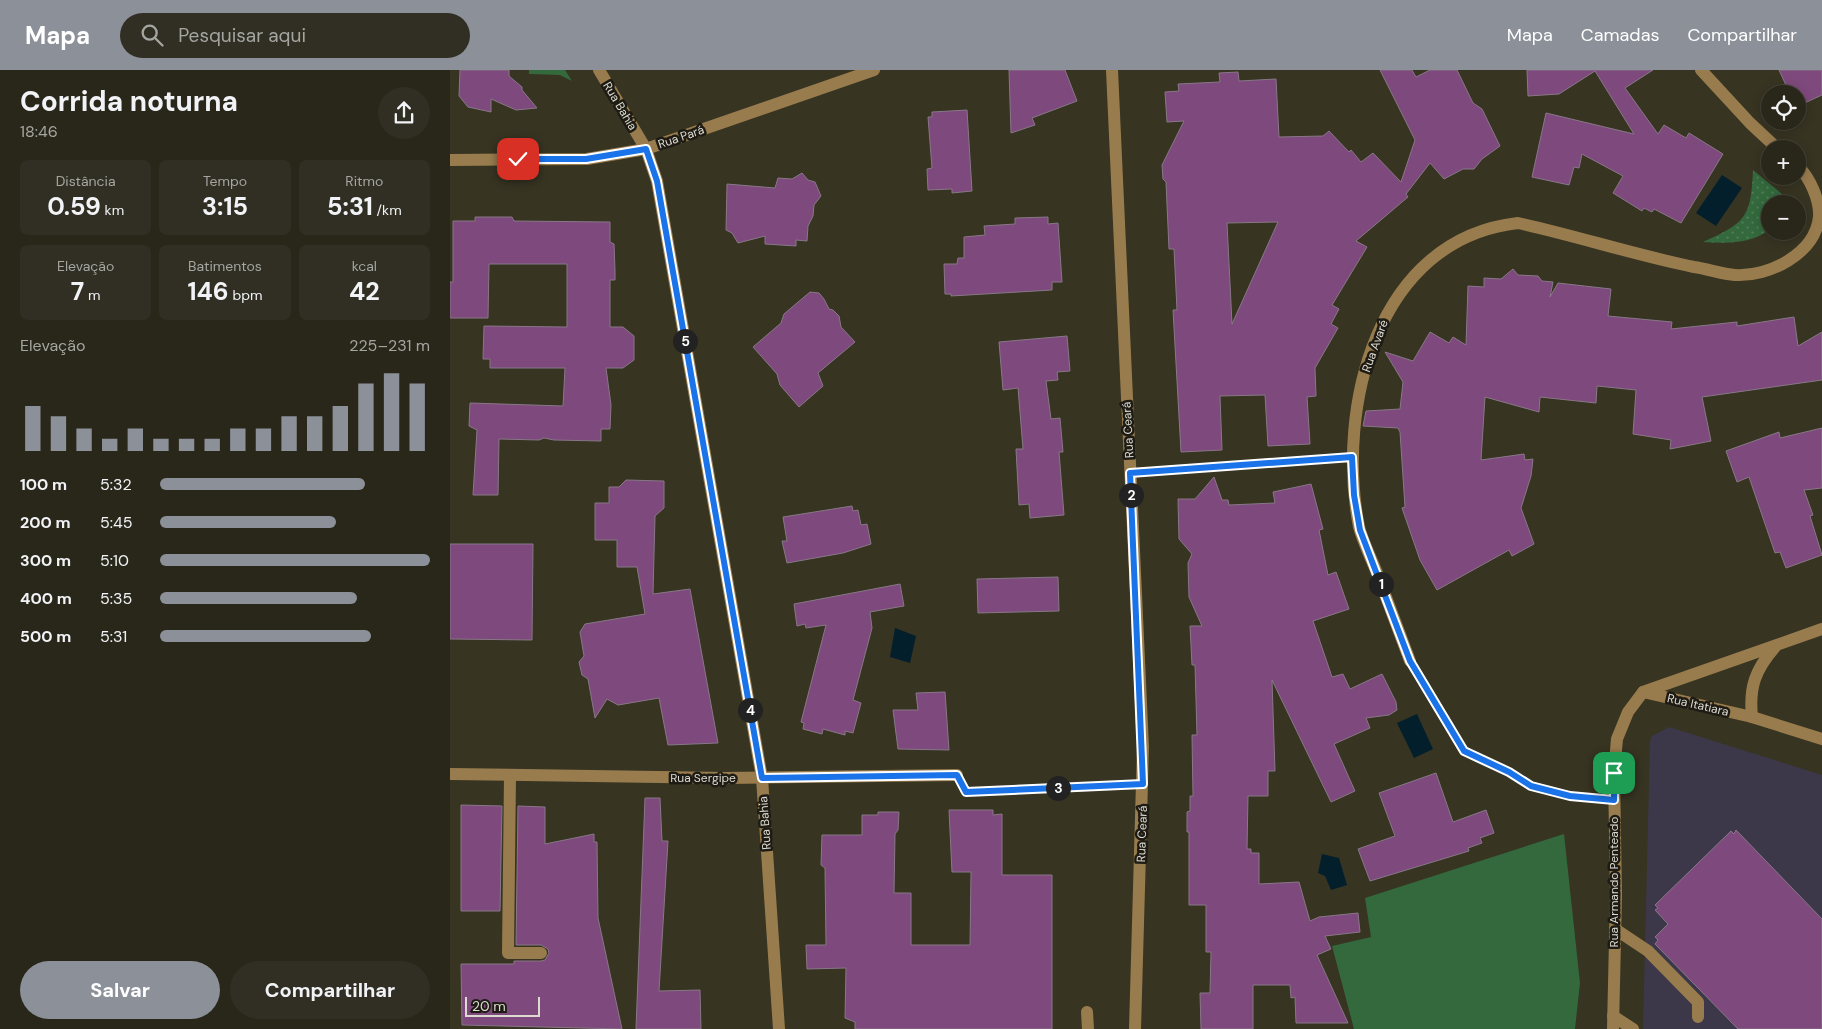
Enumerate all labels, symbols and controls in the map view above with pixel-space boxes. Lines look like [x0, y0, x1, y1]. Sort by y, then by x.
search box [120, 13, 470, 58]
text: Mapa [25, 20, 90, 51]
icon: search [138, 21, 166, 49]
text: Pesquisar aqui [178, 23, 306, 48]
text: Mapa [1507, 23, 1553, 47]
text: Camadas [1581, 23, 1659, 47]
text: Compartilhar [1687, 23, 1797, 47]
street label: Rua Bahia [599, 79, 641, 133]
text: Corrida noturna [20, 83, 238, 120]
map controls [1761, 85, 1806, 240]
button: locate [1761, 85, 1806, 130]
button: share [378, 87, 430, 139]
text: 18:46 [20, 121, 58, 142]
street label: Rua Pará [656, 122, 706, 152]
pin [497, 138, 539, 180]
button: + [1761, 140, 1806, 185]
icon: check [504, 145, 532, 173]
text: Distância [56, 172, 116, 190]
text: Tempo [203, 172, 247, 190]
text: Ritmo [345, 172, 383, 190]
text: 0.59 [47, 190, 101, 223]
text: 3:15 [202, 190, 248, 223]
text: 5:31 [327, 190, 373, 223]
button: − [1761, 195, 1806, 240]
text: km [101, 201, 124, 219]
text: /km [373, 201, 402, 219]
text: Elevação [57, 257, 114, 275]
text: Batimentos [188, 257, 262, 275]
text: kcal [352, 257, 377, 275]
text: 7 [71, 275, 84, 308]
text: 146 [188, 275, 229, 308]
text: 42 [349, 275, 380, 308]
text: m [84, 286, 100, 304]
text: bpm [229, 286, 262, 304]
street label: Rua Avaré [1358, 317, 1392, 374]
pin: 5 [672, 328, 698, 354]
text: 5 [681, 332, 690, 350]
text: Elevação [20, 335, 85, 356]
text: 225–231 m [349, 335, 430, 356]
street label: Rua Ceará [1119, 401, 1137, 459]
text: 100 m [20, 474, 67, 495]
text: 5:32 [100, 474, 132, 495]
pin: 2 [1118, 482, 1144, 508]
text: 2 [1127, 486, 1136, 504]
text: 200 m [20, 512, 71, 533]
text: 5:45 [100, 512, 132, 533]
text: 300 m [20, 550, 71, 571]
text: 5:10 [100, 550, 129, 571]
pin: 1 [1368, 572, 1394, 596]
text: 1 [1379, 575, 1384, 593]
text: 400 m [20, 588, 72, 609]
text: 5:35 [100, 588, 132, 609]
text: 500 m [20, 626, 71, 647]
text: 5:31 [100, 626, 127, 647]
street label: Rua Itatiara [1666, 690, 1730, 720]
pin: 4 [738, 698, 762, 722]
text: 4 [746, 701, 755, 719]
pin [1593, 752, 1635, 794]
icon: arrive [1600, 759, 1628, 787]
street label: Rua Sergipe [670, 770, 736, 786]
pin: 3 [1046, 776, 1070, 800]
text: 3 [1054, 779, 1063, 797]
street label: Rua Bahia [755, 796, 775, 850]
street label: Rua Ceará [1133, 805, 1151, 863]
street label: Rua Armando Penteado [1606, 817, 1622, 947]
button: Salvar [20, 961, 220, 1019]
button: Compartilhar [230, 961, 430, 1019]
scale bar [465, 994, 540, 1017]
text: 20 m [472, 997, 506, 1015]

